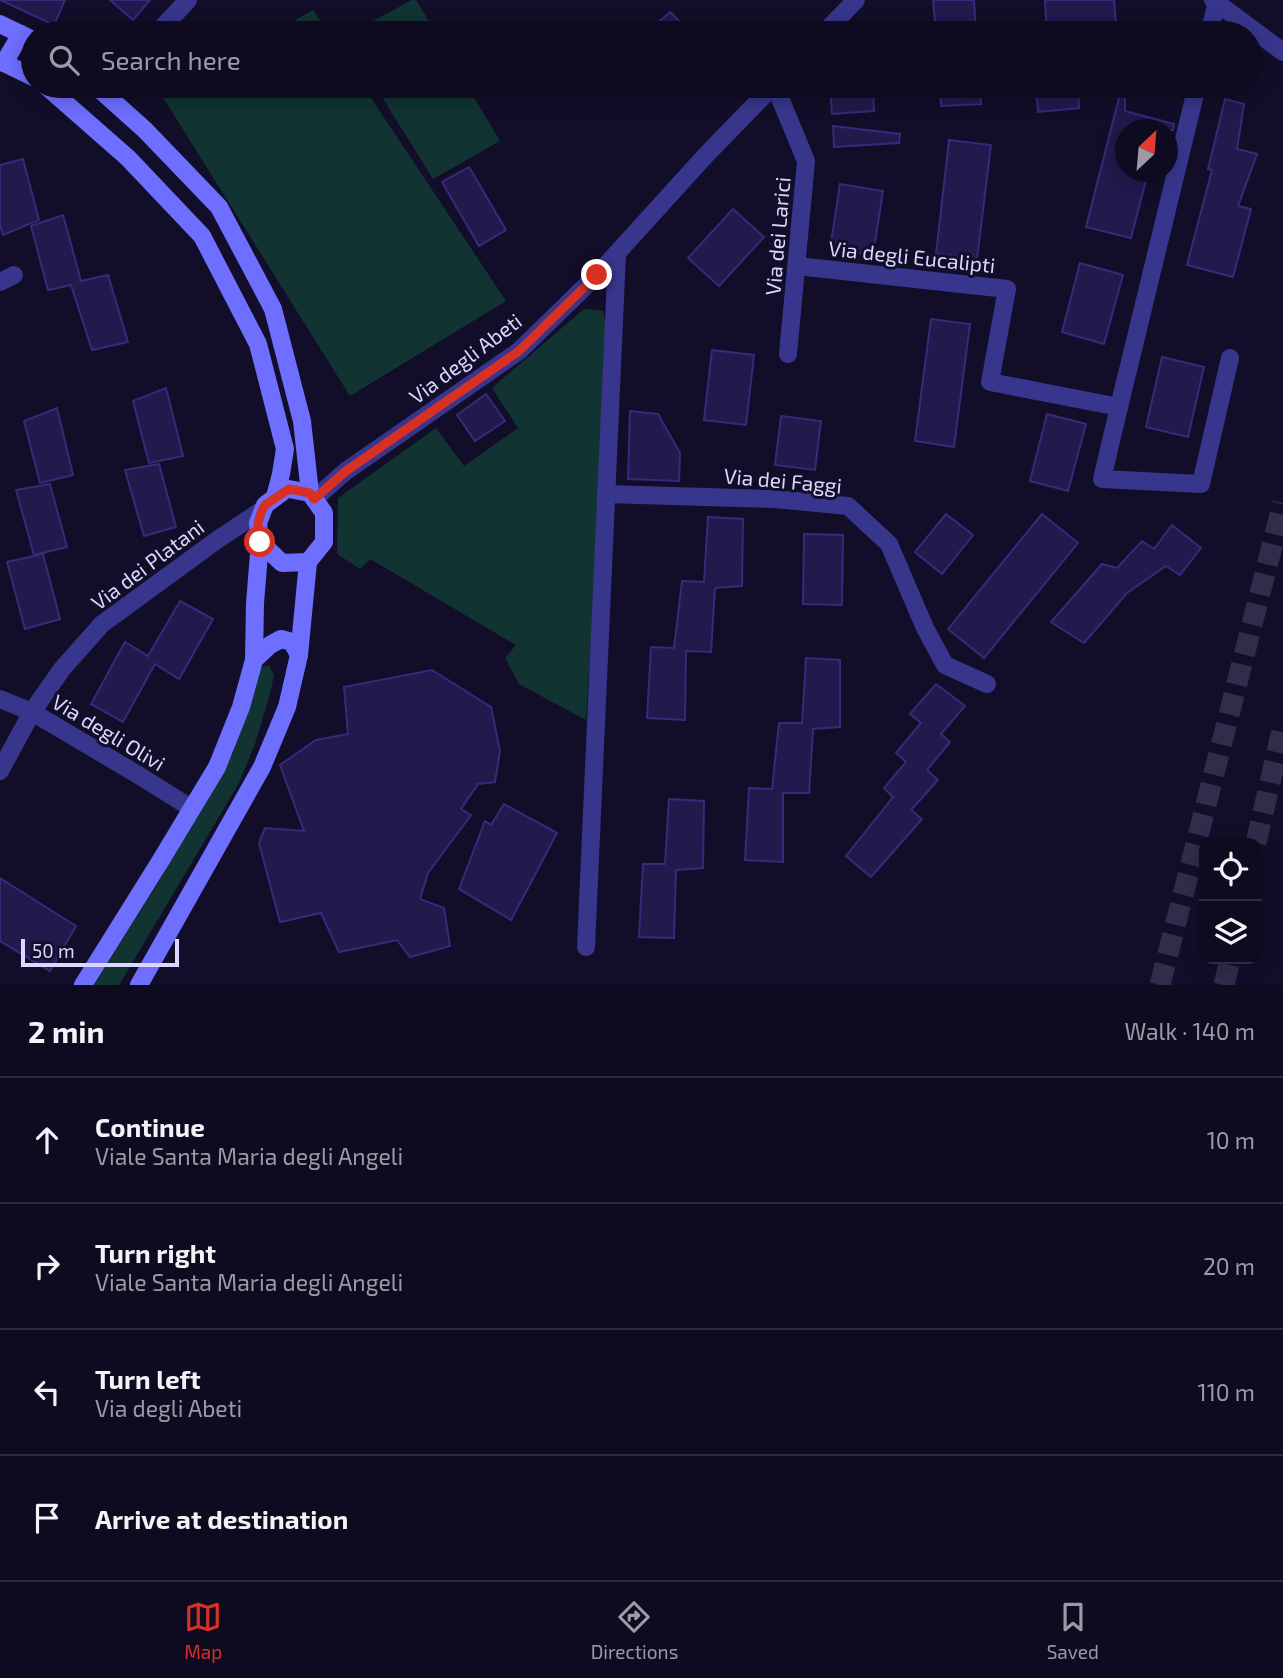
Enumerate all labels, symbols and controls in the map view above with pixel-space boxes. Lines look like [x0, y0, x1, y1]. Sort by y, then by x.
search box [21, 21, 1262, 98]
icon: search [45, 41, 83, 79]
text: Search here [101, 44, 241, 75]
north arrow [1115, 119, 1178, 182]
street label: Via dei Larici [759, 176, 795, 296]
street label: Via degli Eucalipti [827, 235, 997, 277]
route end [581, 259, 612, 290]
street label: Via degli Abeti [404, 308, 526, 408]
street label: Via dei Faggi [723, 462, 843, 498]
street label: Via dei Platani [86, 514, 208, 614]
route start [244, 526, 275, 557]
street label: Via degli Olivi [48, 689, 170, 775]
map controls [1199, 838, 1262, 964]
button: locate [1199, 838, 1262, 901]
button: layers [1199, 901, 1262, 964]
scale bar [21, 936, 178, 968]
text: 50 m [32, 939, 75, 962]
text: 2 min [28, 1013, 105, 1049]
text: Walk · 140 m [1124, 1017, 1255, 1045]
text: Continue [95, 1111, 205, 1142]
icon: ahead [28, 1121, 66, 1159]
text: 10 m [1207, 1126, 1255, 1154]
text: Viale Santa Maria degli Angeli [95, 1142, 403, 1170]
text: Turn right [95, 1237, 216, 1268]
icon: right [28, 1247, 66, 1285]
text: 20 m [1203, 1252, 1255, 1280]
text: Viale Santa Maria degli Angeli [95, 1268, 403, 1296]
text: Turn left [95, 1363, 201, 1394]
icon: left [28, 1373, 66, 1411]
text: 110 m [1198, 1378, 1255, 1406]
text: Via degli Abeti [95, 1394, 242, 1422]
icon: arrive [28, 1499, 66, 1537]
text: Arrive at destination [95, 1503, 348, 1534]
tab: Map [184, 1598, 222, 1663]
tab: Directions [591, 1598, 678, 1663]
tab: Saved [1047, 1598, 1099, 1663]

